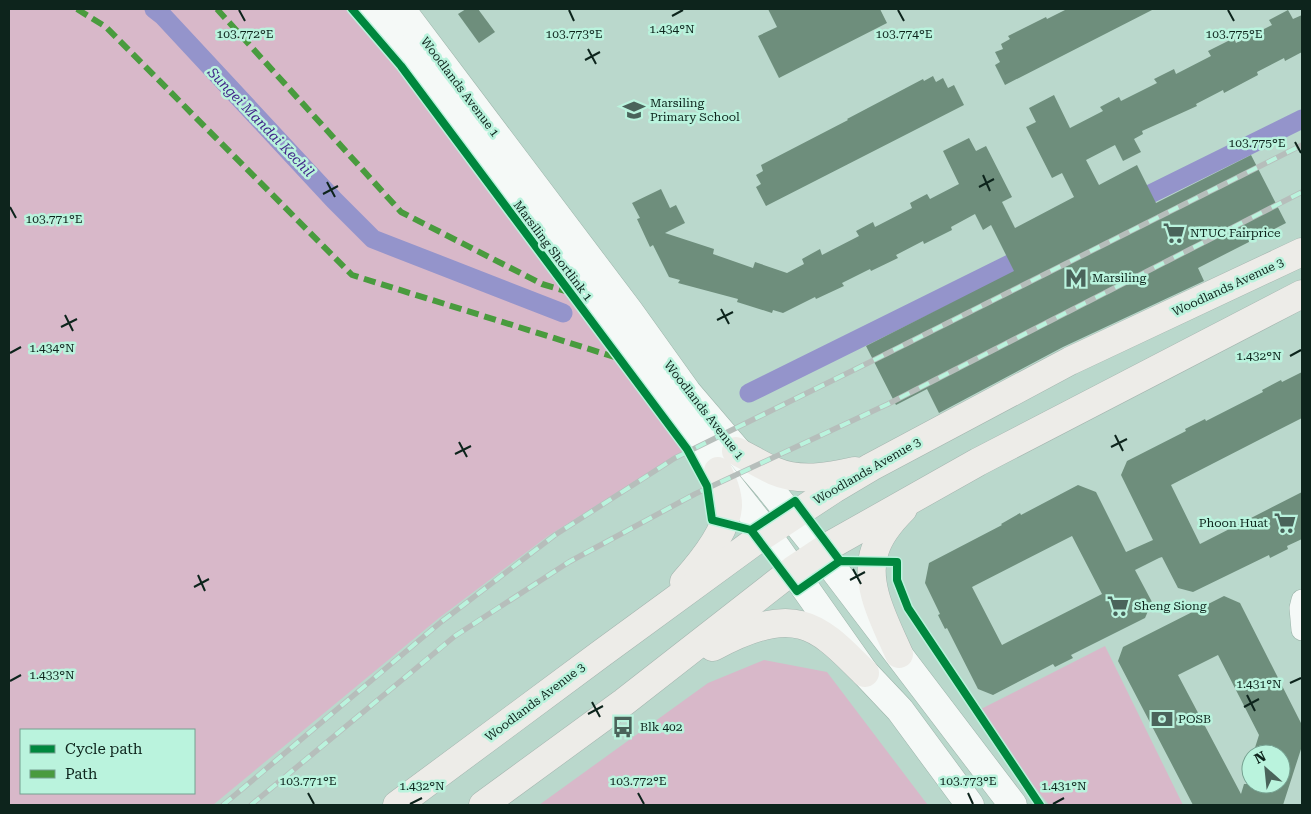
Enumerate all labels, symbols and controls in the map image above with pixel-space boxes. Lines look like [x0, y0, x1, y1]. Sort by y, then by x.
text: 1.434°N [649, 22, 695, 36]
text: 103.772°E [217, 27, 273, 41]
text: 103.773°E [546, 27, 602, 41]
text: 103.774°E [876, 27, 932, 41]
text: 103.775°E [1206, 27, 1262, 41]
street label: Woodlands Avenue 1 [418, 34, 502, 140]
water label: Sungei Mandai Kechil [204, 63, 317, 180]
place label: Marsiling Primary School [650, 96, 740, 124]
school or university icon: Marsiling Primary School [621, 97, 647, 123]
text: 103.775°E [1229, 136, 1285, 150]
street label: Marsiling Shortlink 1 [511, 198, 595, 304]
text: 103.771°E [26, 212, 82, 226]
supermarket icon: NTUC Fairprice [1161, 220, 1187, 246]
place label: NTUC Fairprice [1190, 226, 1281, 240]
street label: Woodlands Avenue 3 [1170, 255, 1286, 319]
metro station icon: Marsiling [1063, 265, 1089, 291]
place label: Marsiling [1092, 271, 1147, 285]
text: 1.434°N [29, 341, 75, 355]
text: 1.432°N [1236, 349, 1282, 363]
street label: Woodlands Avenue 1 [661, 358, 747, 462]
street label: Woodlands Avenue 3 [811, 434, 923, 507]
supermarket icon: Phoon Huat [1272, 510, 1298, 536]
place label: Phoon Huat [1199, 516, 1269, 530]
supermarket icon: Sheng Siong [1105, 593, 1131, 619]
place label: Sheng Siong [1134, 599, 1207, 613]
street label: Woodlands Avenue 3 [482, 660, 588, 744]
text: 1.433°N [29, 668, 75, 682]
text: 1.431°N [1236, 677, 1282, 691]
bank icon: POSB [1149, 706, 1175, 732]
place label: POSB [1178, 712, 1211, 726]
bus stop icon: Blk 402 [610, 714, 636, 740]
place label: Blk 402 [640, 720, 683, 734]
legend [20, 729, 195, 794]
text: Cycle path [65, 740, 143, 758]
north arrow [1241, 744, 1291, 794]
text: N [1252, 748, 1269, 767]
text: Path [65, 765, 98, 783]
text: 103.771°E [280, 774, 336, 788]
text: 103.772°E [610, 774, 666, 788]
text: 103.773°E [940, 774, 996, 788]
text: 1.432°N [399, 779, 445, 793]
text: 1.431°N [1041, 779, 1087, 793]

